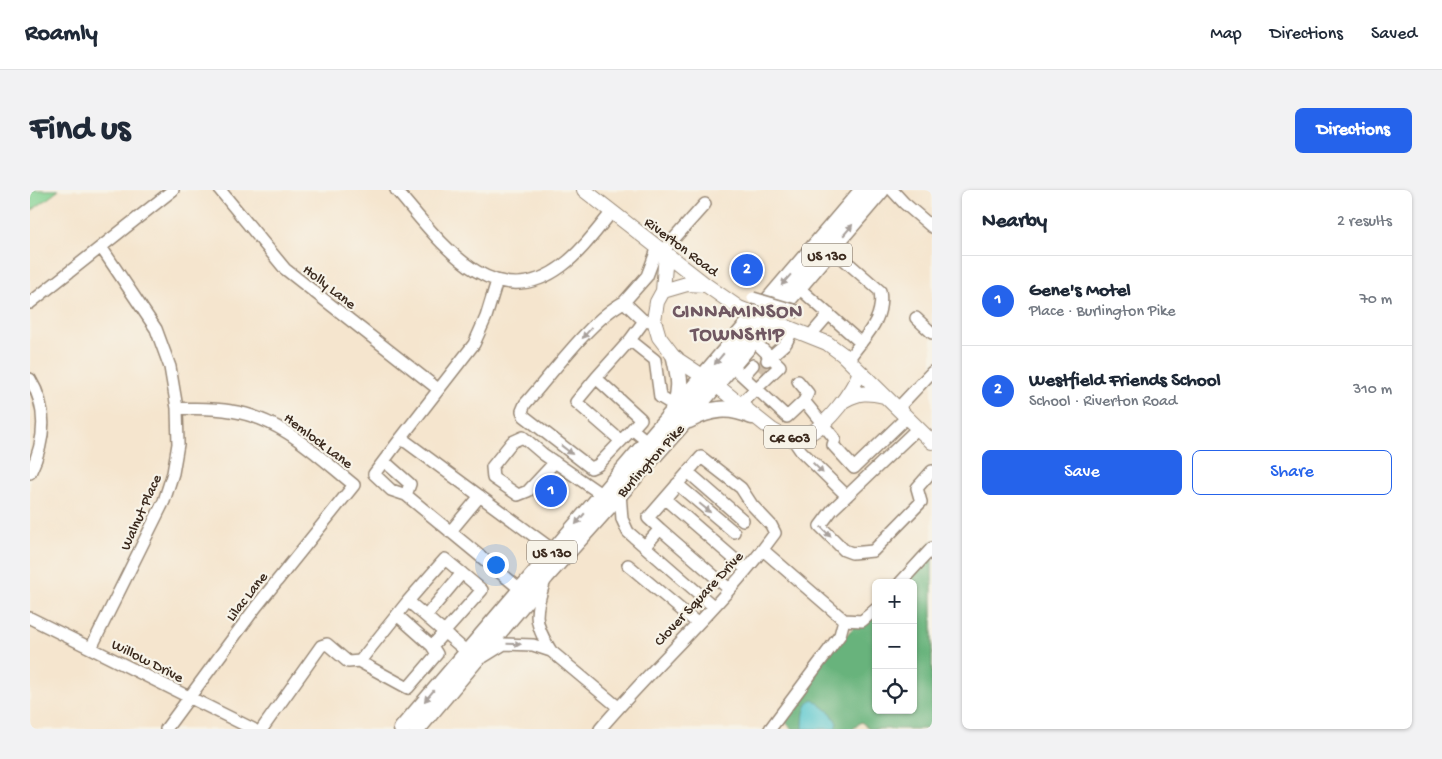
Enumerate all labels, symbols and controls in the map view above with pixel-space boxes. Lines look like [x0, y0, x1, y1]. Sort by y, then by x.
text: Roamly [25, 20, 98, 49]
text: Map [1210, 24, 1242, 45]
text: Directions [1270, 24, 1343, 45]
text: Saved [1371, 24, 1417, 45]
button: Directions [1295, 108, 1412, 153]
text: Find us [30, 110, 130, 151]
text: Nearby [982, 210, 1047, 235]
text: 2 results [1337, 213, 1392, 232]
street label: Riverton Road [640, 214, 722, 282]
one-way arrow [843, 223, 854, 236]
road number: US 130 [802, 244, 852, 266]
pin: 2 [731, 251, 763, 289]
street label: Holly Lane [299, 261, 359, 314]
one-way arrow [780, 273, 791, 286]
text: Gene's Motel [1029, 280, 1131, 303]
text: 1 [995, 291, 1001, 310]
text: 70 m [1359, 291, 1392, 310]
district label: CINNAMINSON TOWNSHIP [672, 302, 803, 348]
text: Place · Burlington Pike [1029, 303, 1176, 322]
one-way arrow [582, 327, 593, 340]
one-way arrow [713, 352, 724, 365]
text: Westfield Friends School [1029, 370, 1221, 393]
text: 2 [994, 381, 1002, 400]
text: 310 m [1353, 381, 1392, 400]
text: School · Riverton Road [1029, 393, 1177, 412]
street label: Hemlock Lane [280, 410, 356, 474]
street label: Burlington Pike [613, 421, 689, 503]
road number: CR 603 [764, 426, 816, 448]
one-way arrow [560, 444, 573, 455]
button: Save [982, 450, 1182, 495]
button: Share [1192, 450, 1392, 495]
one-way arrow [812, 462, 824, 474]
street label: Walnut Place [117, 472, 167, 553]
pin: 1 [535, 472, 567, 510]
one-way arrow [699, 503, 712, 514]
one-way arrow [574, 512, 585, 525]
one-way arrow [820, 526, 832, 538]
road number: US 130 [527, 541, 577, 564]
street label: Clover Square Drive [651, 548, 748, 650]
your location [483, 552, 509, 578]
street label: Lilac Lane [223, 569, 273, 626]
map controls [872, 579, 917, 714]
button: + [872, 579, 917, 624]
button: − [872, 624, 917, 669]
street label: Willow Drive [108, 636, 186, 688]
one-way arrow [506, 640, 522, 648]
button: locate [872, 669, 917, 714]
one-way arrow [423, 689, 435, 701]

